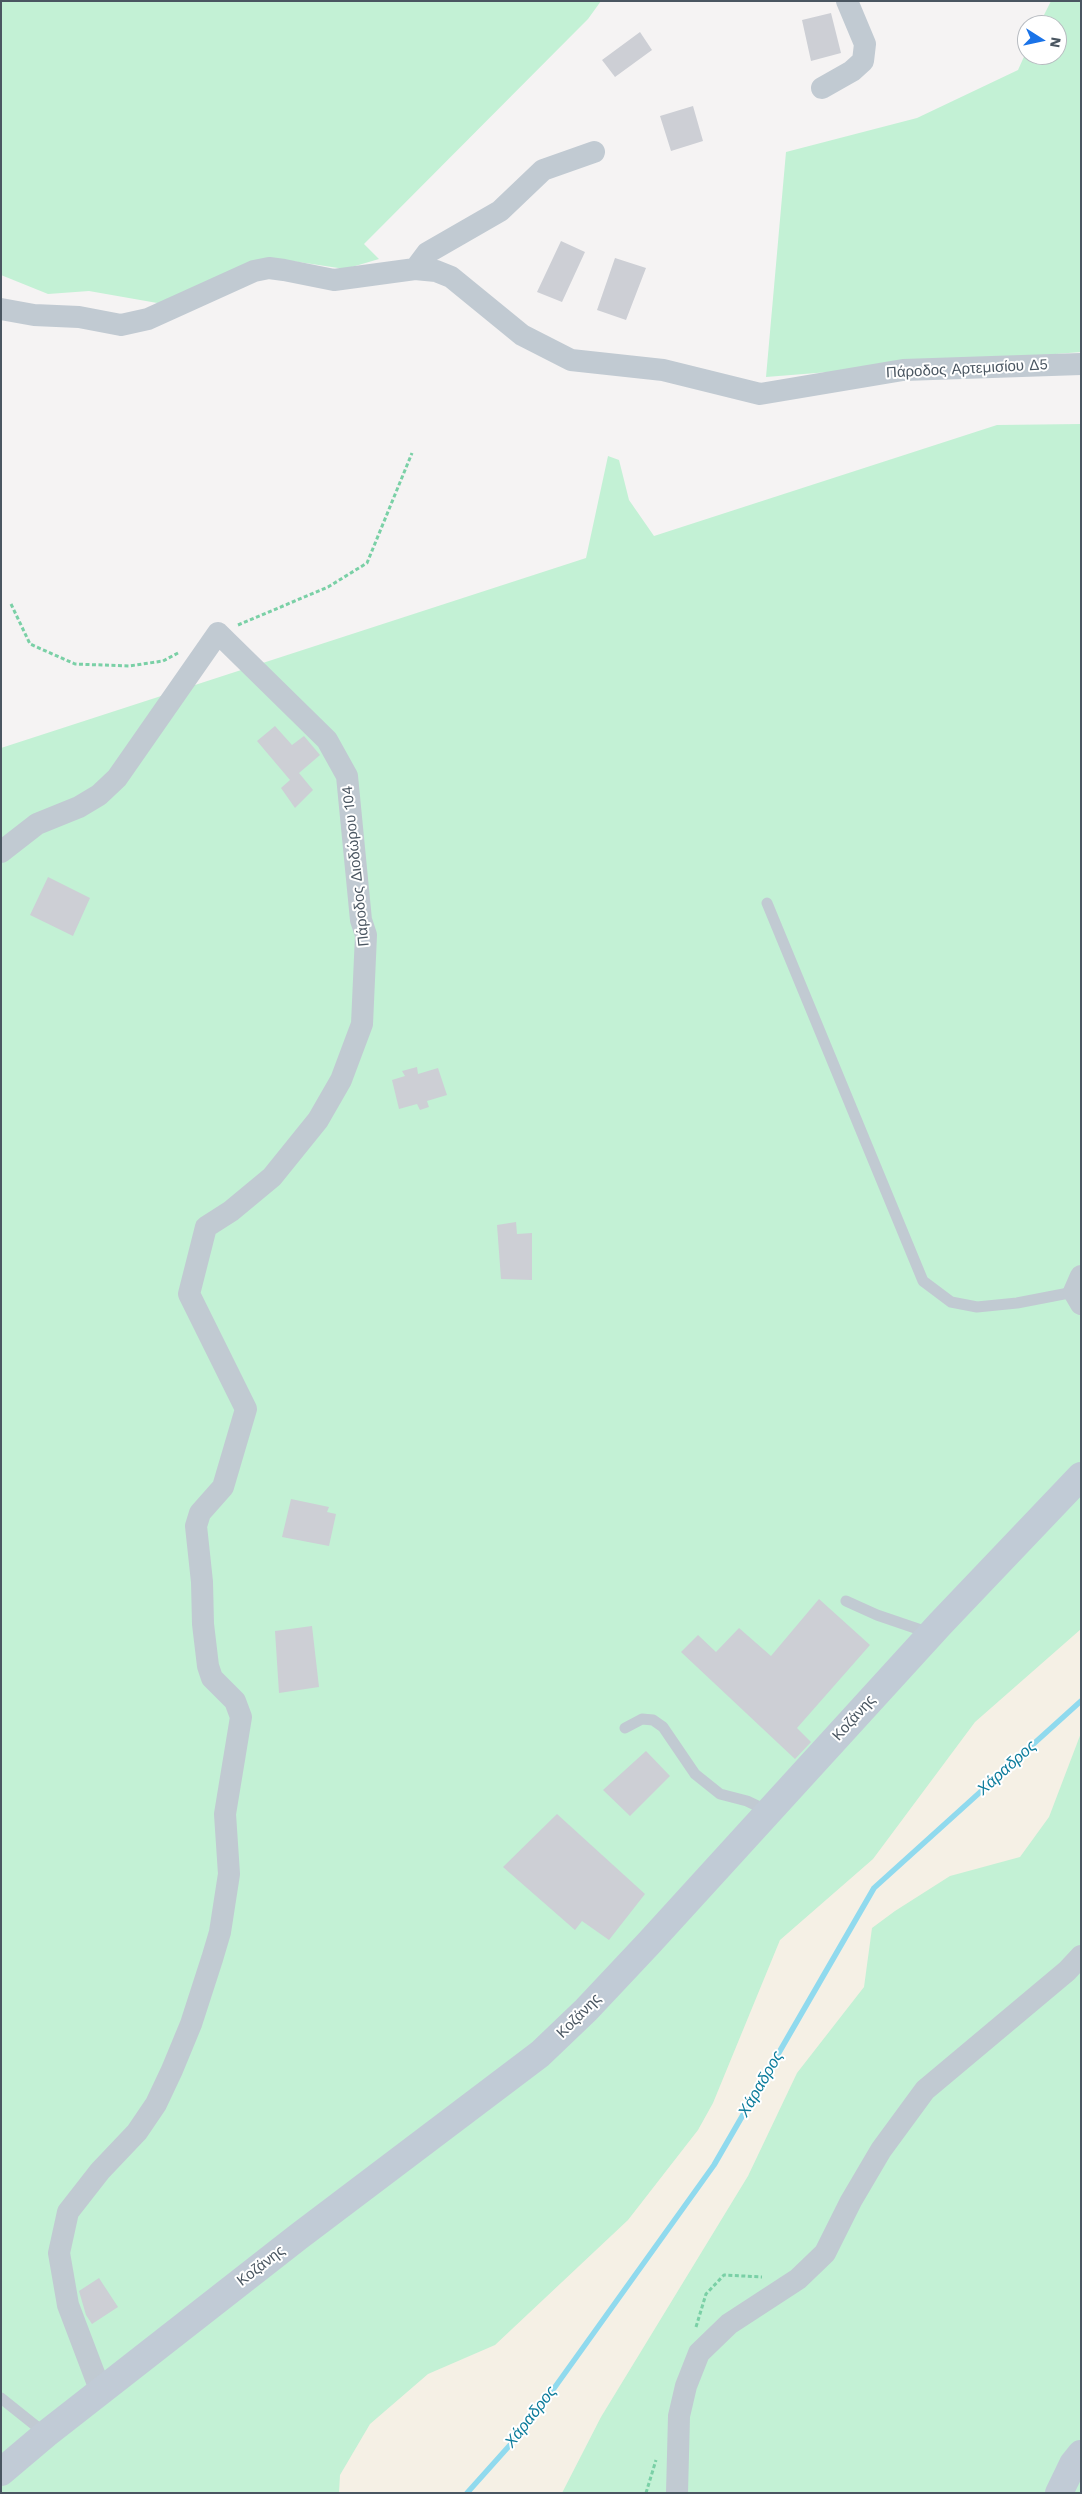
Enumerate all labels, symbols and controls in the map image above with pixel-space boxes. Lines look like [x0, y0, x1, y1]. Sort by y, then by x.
north arrow [1017, 15, 1067, 65]
text: N [1047, 36, 1065, 49]
street label: Πάροδος Αρτεμισίου Δ5 [886, 356, 1048, 382]
street label: Πάροδος Διοδώρου 104 [339, 785, 373, 947]
street label: Κοζάνης [829, 1691, 879, 1745]
water label: Χάραδρος [974, 1737, 1040, 1799]
street label: Κοζάνης [553, 1990, 605, 2042]
water label: Χάραδρος [734, 2048, 788, 2120]
street label: Κοζάνης [234, 2242, 288, 2290]
water label: Χάραδρος [501, 2382, 561, 2452]

